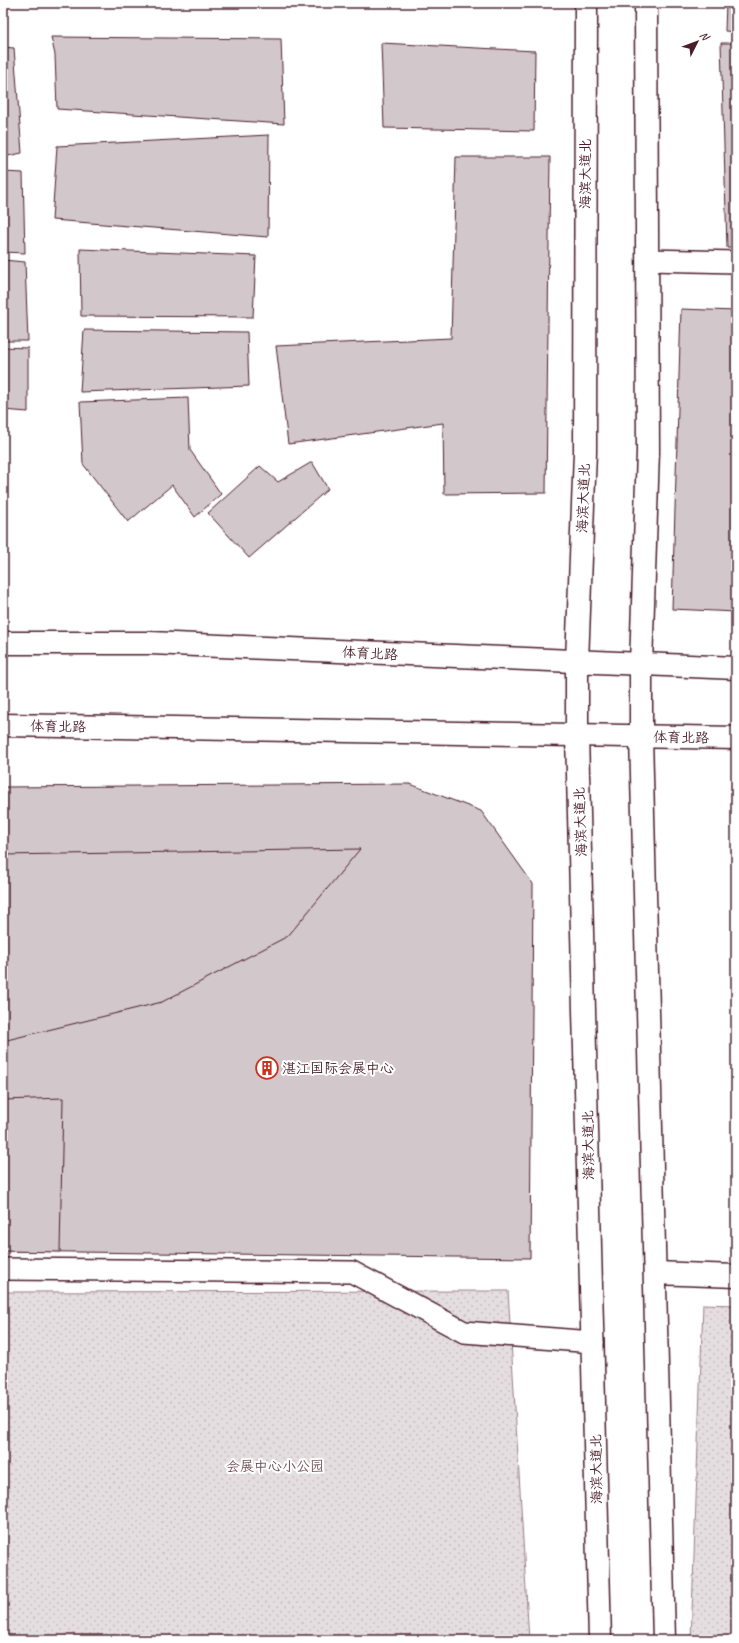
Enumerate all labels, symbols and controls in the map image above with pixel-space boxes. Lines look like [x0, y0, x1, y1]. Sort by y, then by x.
north arrow [677, 22, 717, 62]
text: N [697, 28, 713, 44]
street label: 海滨大道北 [577, 139, 594, 209]
street label: 海滨大道北 [574, 463, 593, 533]
street label: 体育北路 [342, 644, 398, 663]
street label: 体育北路 [30, 718, 86, 735]
street label: 体育北路 [653, 729, 709, 746]
street label: 海滨大道北 [571, 787, 590, 857]
building icon: 湛江国际会展中心 [254, 1055, 280, 1081]
place label: 湛江国际会展中心 [282, 1060, 394, 1077]
street label: 海滨大道北 [579, 1110, 598, 1180]
street label: 海滨大道北 [587, 1434, 606, 1504]
park label: 会展中心小公园 [226, 1458, 324, 1475]

